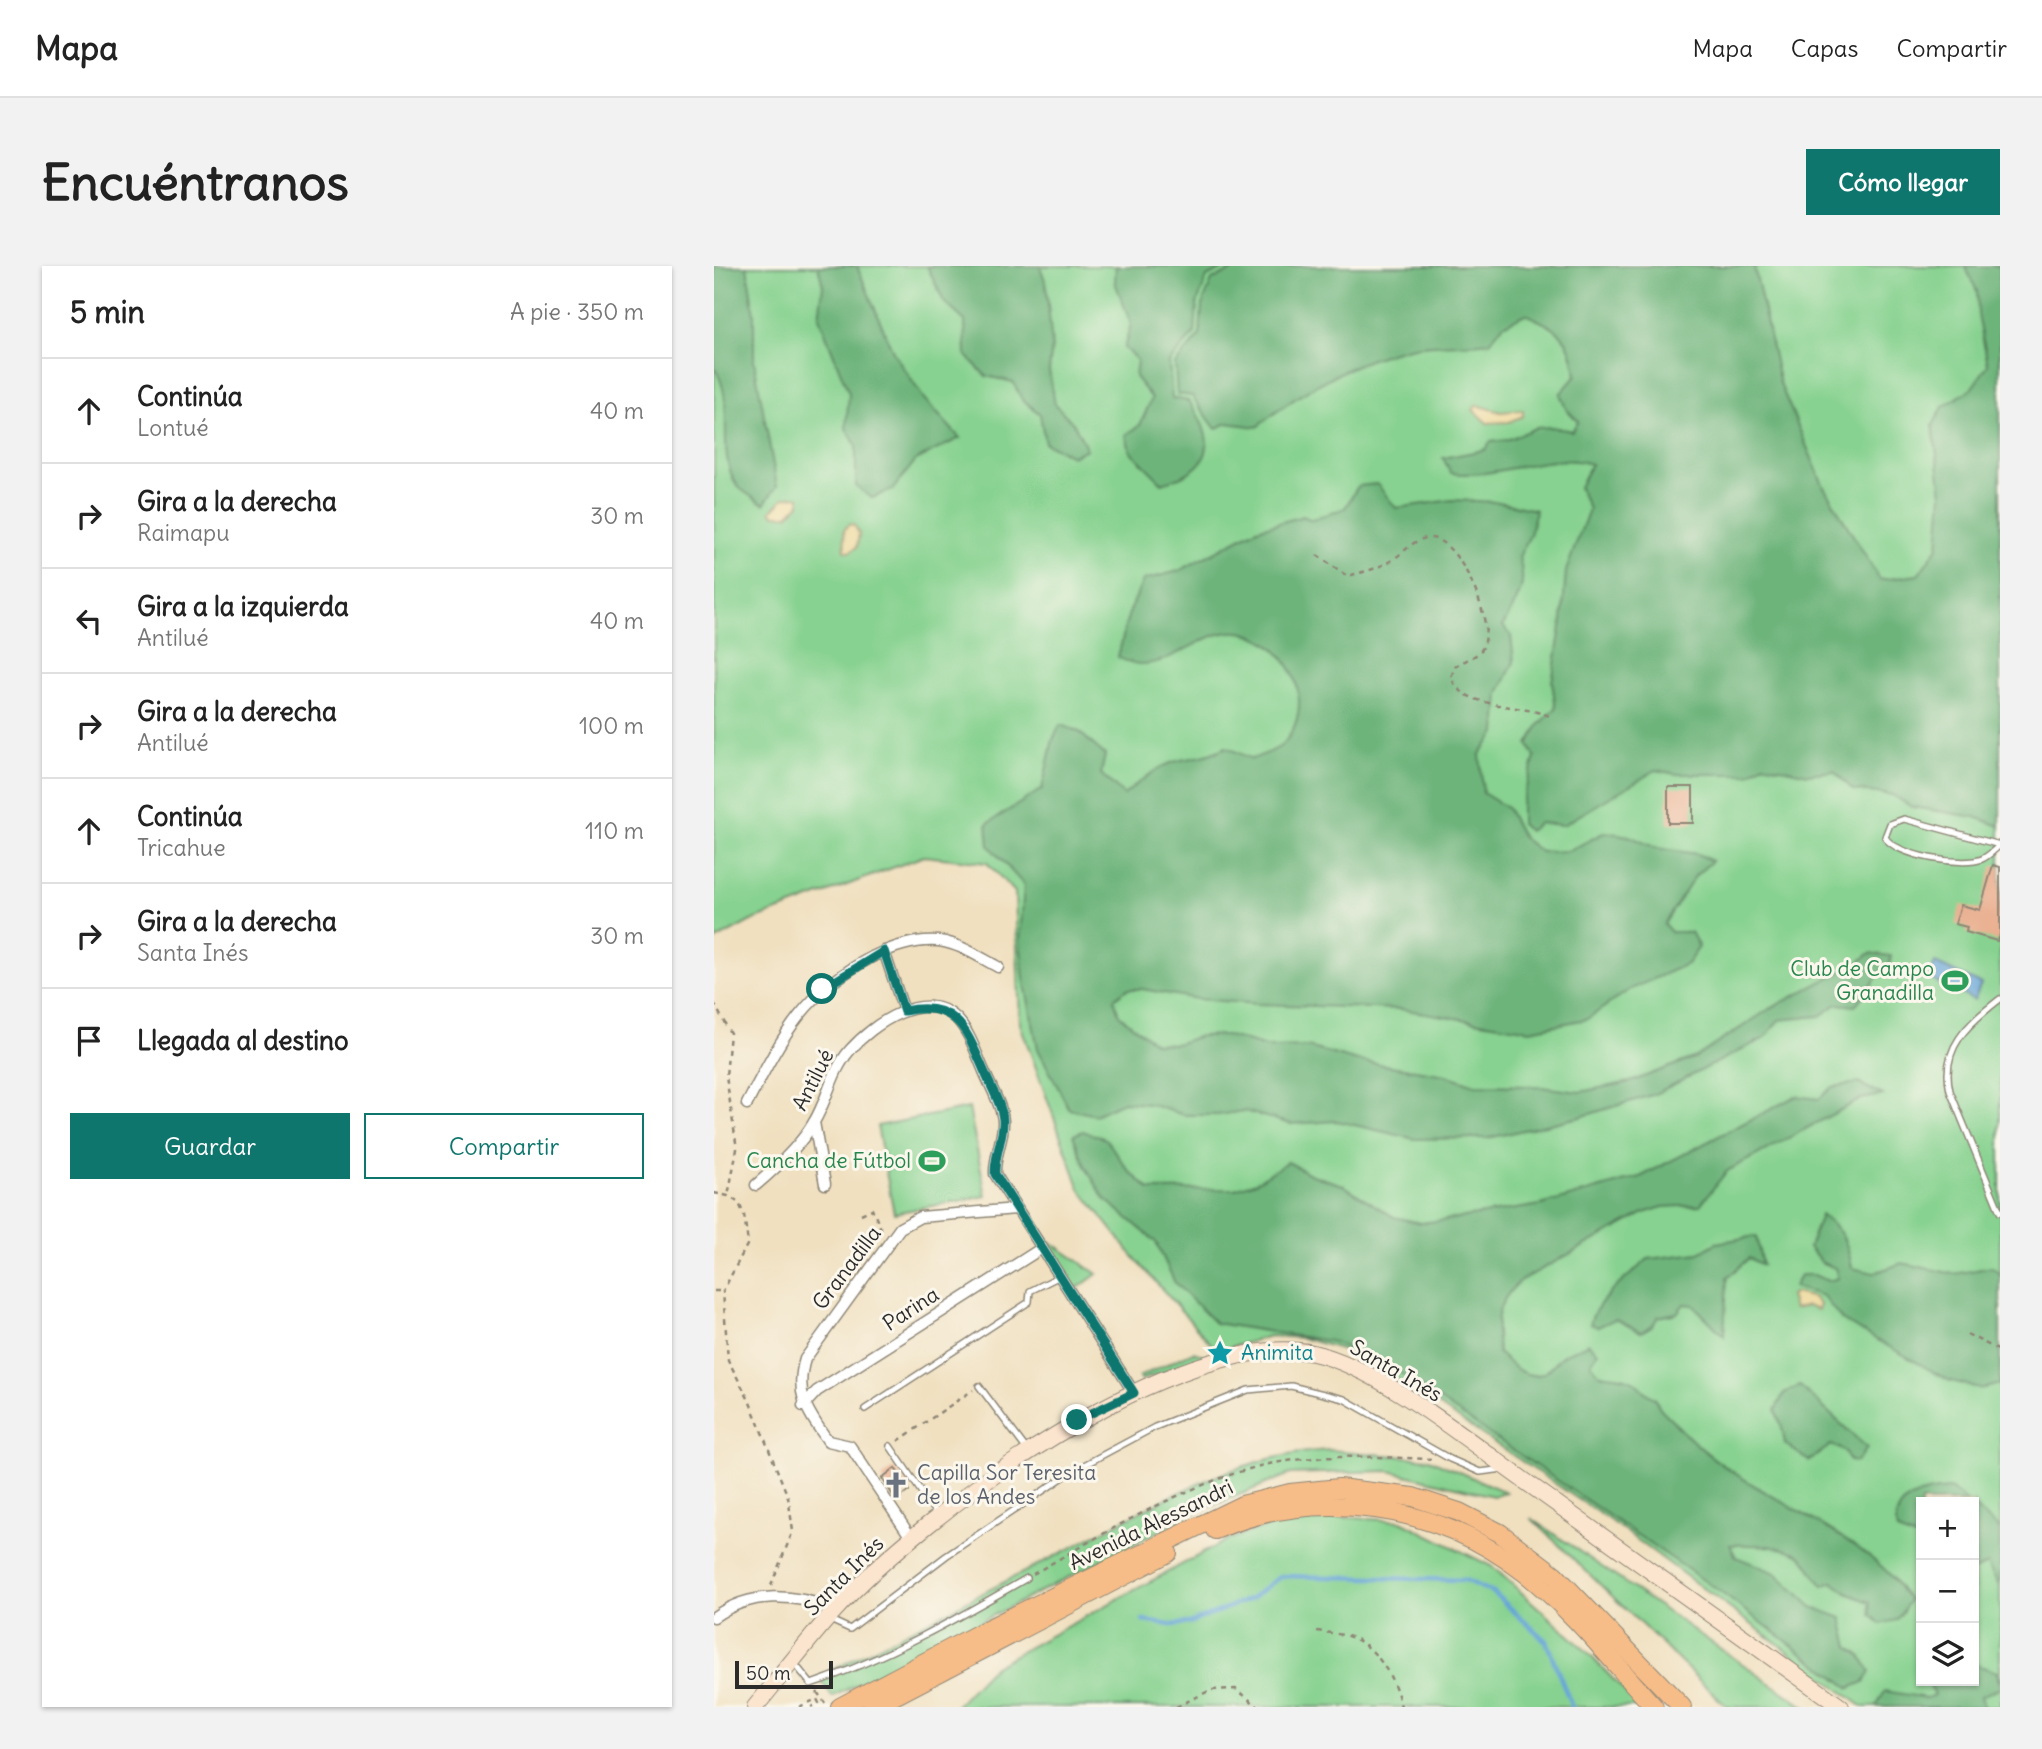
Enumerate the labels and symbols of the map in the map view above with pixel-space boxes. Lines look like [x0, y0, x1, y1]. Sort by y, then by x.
place label: Club de Campo Granadilla [1790, 955, 1934, 1006]
sports icon: Club de Campo Granadilla [1940, 966, 1970, 996]
route start [806, 973, 837, 1004]
street label: Antilué [786, 1044, 839, 1115]
sports icon: Cancha de Fútbol [917, 1146, 947, 1176]
place label: Cancha de Fútbol [746, 1147, 911, 1174]
street label: Granadilla [806, 1220, 887, 1315]
street label: Parina [878, 1280, 944, 1337]
street label: Santa Inés [1345, 1333, 1447, 1408]
place icon: Animita [1205, 1338, 1235, 1368]
place label: Animita [1241, 1339, 1314, 1366]
route end [1061, 1404, 1092, 1435]
place label: Capilla Sor Teresita de los Andes [917, 1459, 1096, 1510]
church icon: Capilla Sor Teresita de los Andes [881, 1470, 911, 1500]
street label: Avenida Alessandri [1064, 1473, 1237, 1576]
street label: Santa Inés [798, 1530, 889, 1621]
scale bar [735, 1658, 833, 1690]

